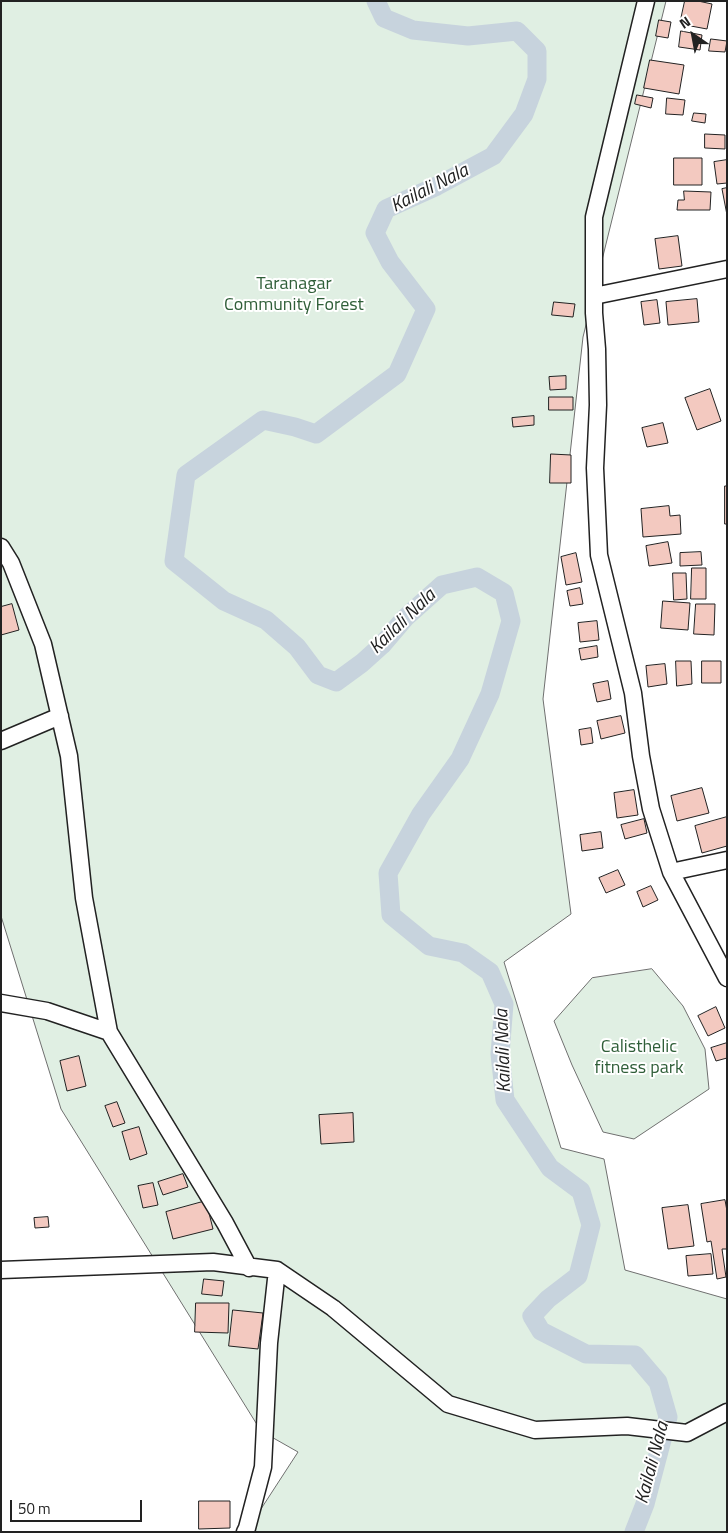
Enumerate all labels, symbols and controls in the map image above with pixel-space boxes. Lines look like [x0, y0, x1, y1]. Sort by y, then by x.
north arrow [668, 10, 718, 60]
text: N [675, 11, 694, 33]
water label: Kailali Nala [388, 160, 472, 218]
park label: Taranagar Community Forest [224, 274, 364, 316]
water label: Kailali Nala [365, 585, 441, 659]
water label: Kailali Nala [491, 1009, 517, 1093]
park label: Calisthelic fitness park [594, 1037, 684, 1080]
water label: Kailali Nala [631, 1420, 675, 1506]
scale bar [12, 1490, 145, 1522]
text: 50 m [18, 1497, 51, 1520]

